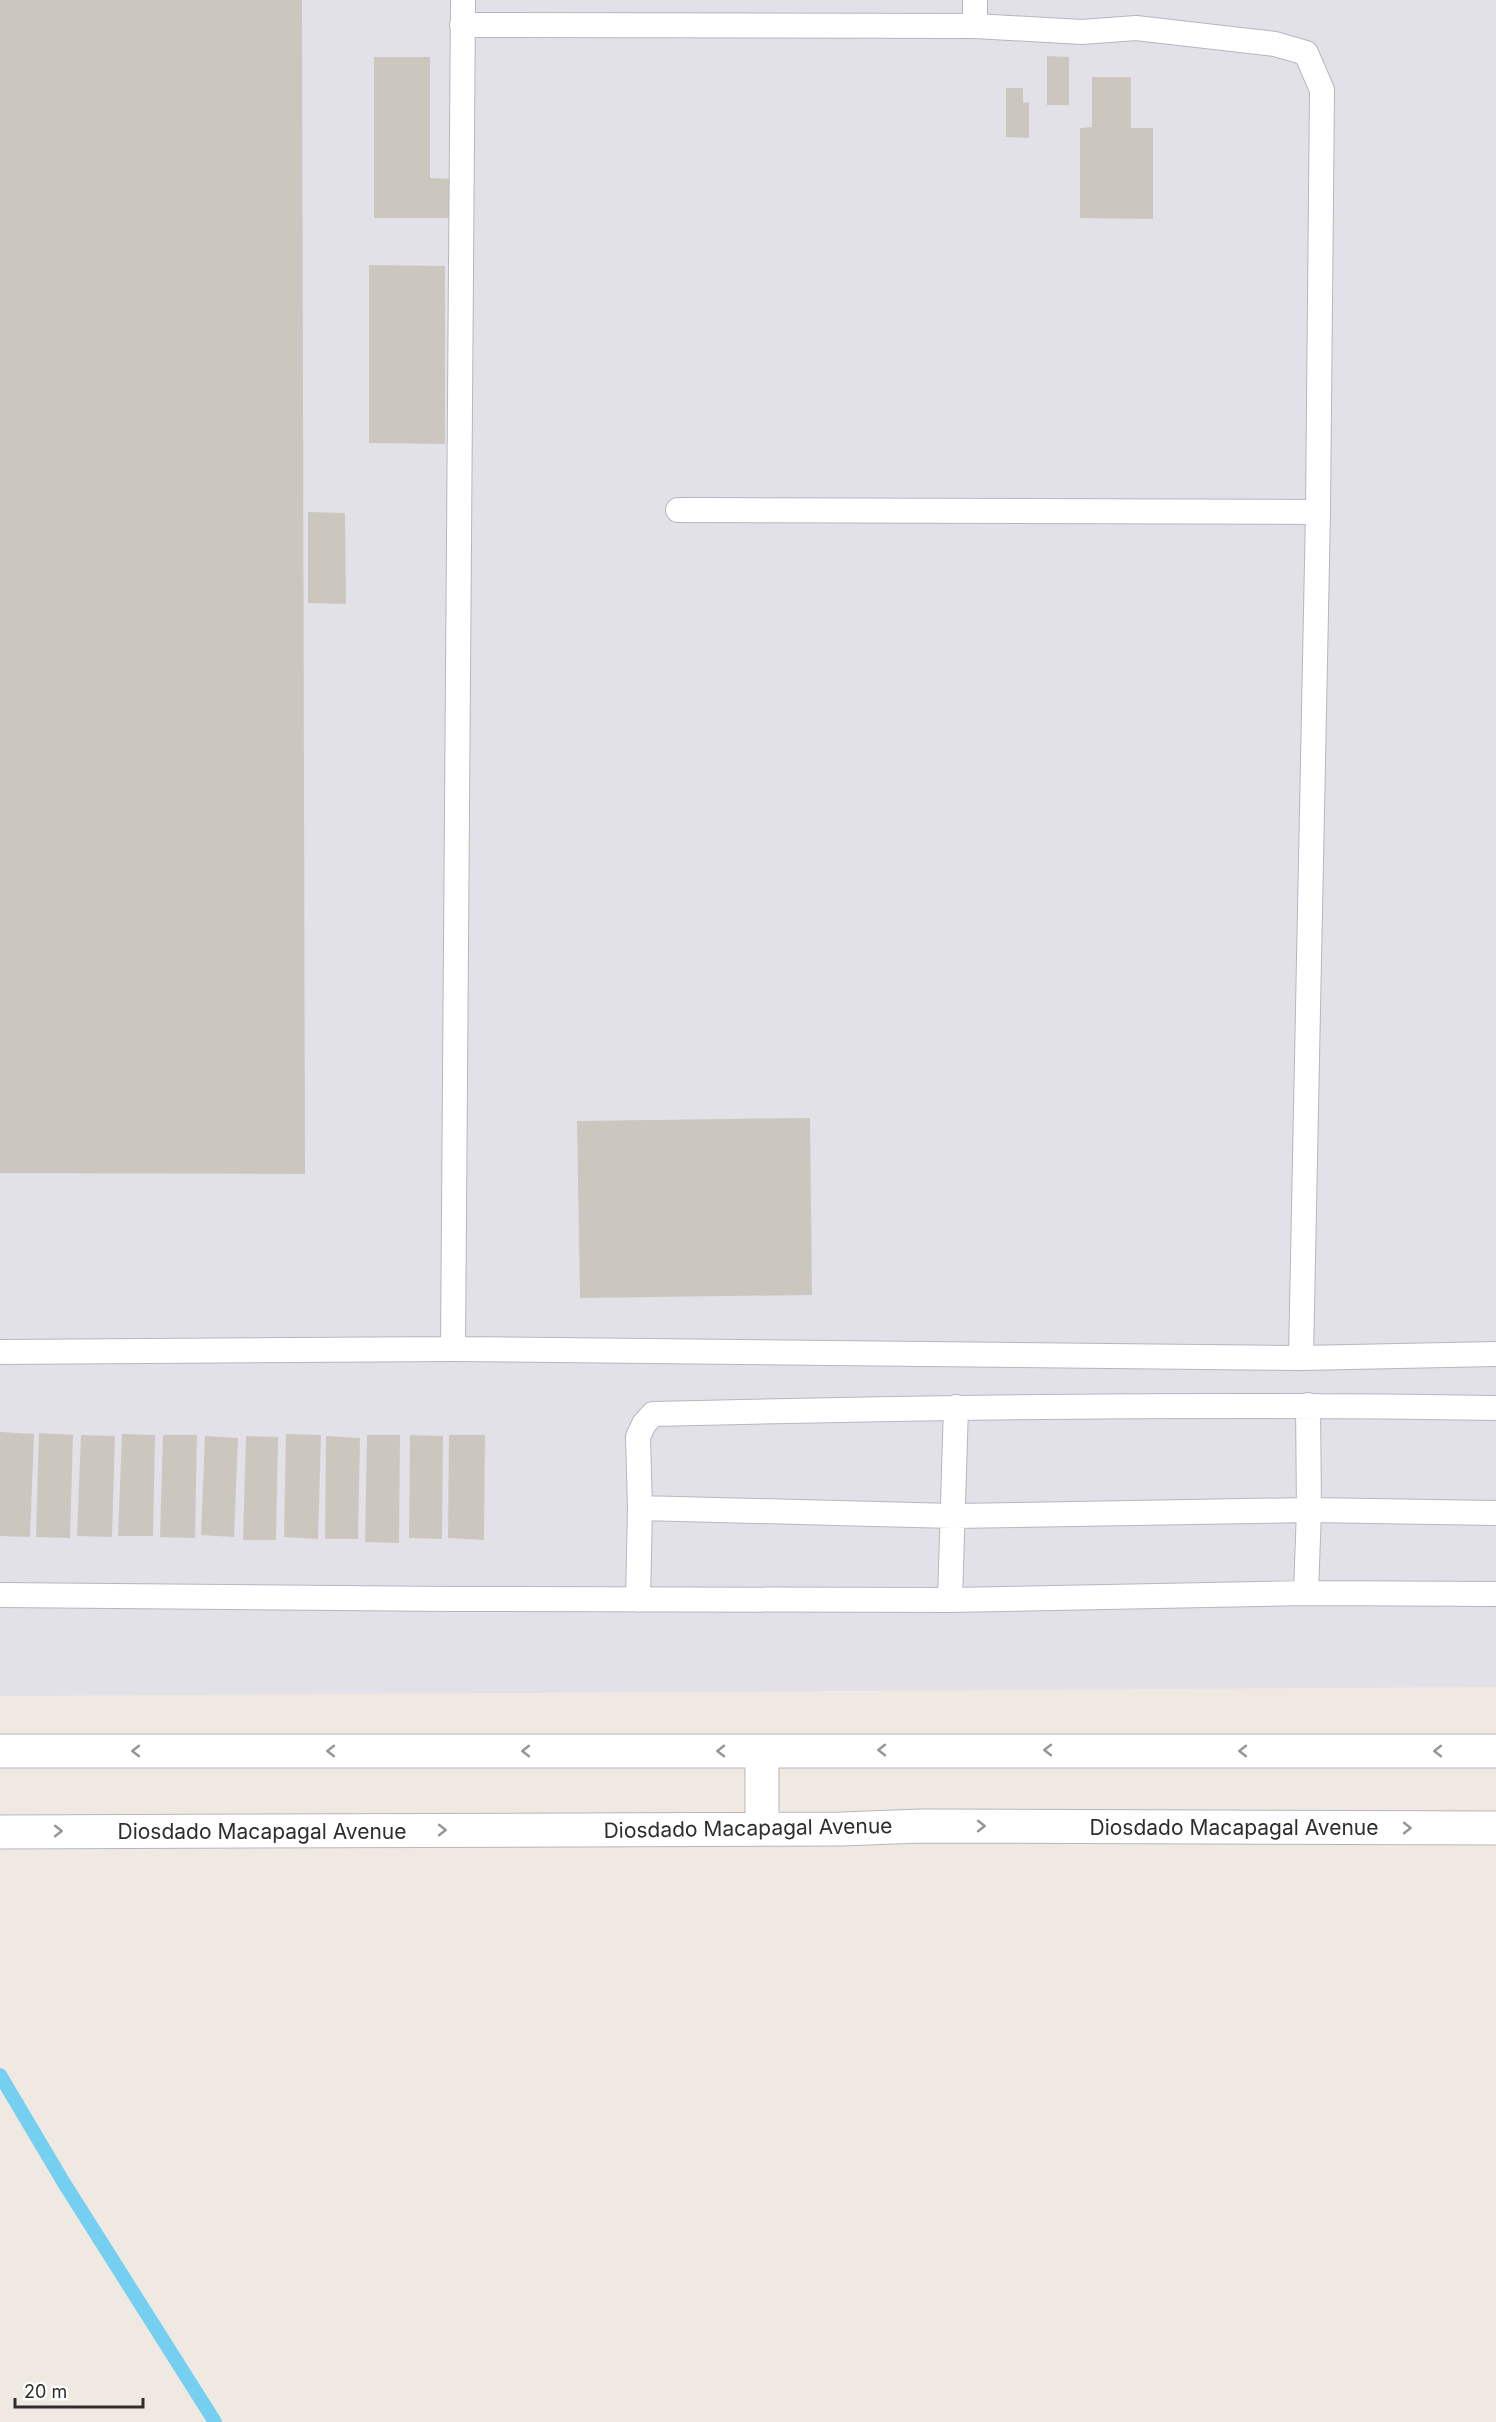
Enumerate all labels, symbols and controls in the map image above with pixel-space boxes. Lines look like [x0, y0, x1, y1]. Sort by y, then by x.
one-way arrow [878, 1744, 887, 1756]
one-way arrow [1043, 1744, 1052, 1756]
one-way arrow [131, 1745, 140, 1757]
one-way arrow [326, 1745, 335, 1757]
one-way arrow [521, 1745, 530, 1757]
one-way arrow [716, 1745, 725, 1757]
one-way arrow [1238, 1745, 1247, 1757]
one-way arrow [1433, 1745, 1442, 1757]
street label: Diosdado Macapagal Avenue [603, 1813, 893, 1843]
street label: Diosdado Macapagal Avenue [1090, 1815, 1378, 1840]
street label: Diosdado Macapagal Avenue [118, 1819, 406, 1844]
one-way arrow [976, 1820, 985, 1832]
one-way arrow [1402, 1822, 1411, 1834]
one-way arrow [438, 1824, 447, 1836]
one-way arrow [54, 1825, 63, 1837]
scale bar [15, 2371, 142, 2409]
text: 20 m [24, 2381, 67, 2402]

